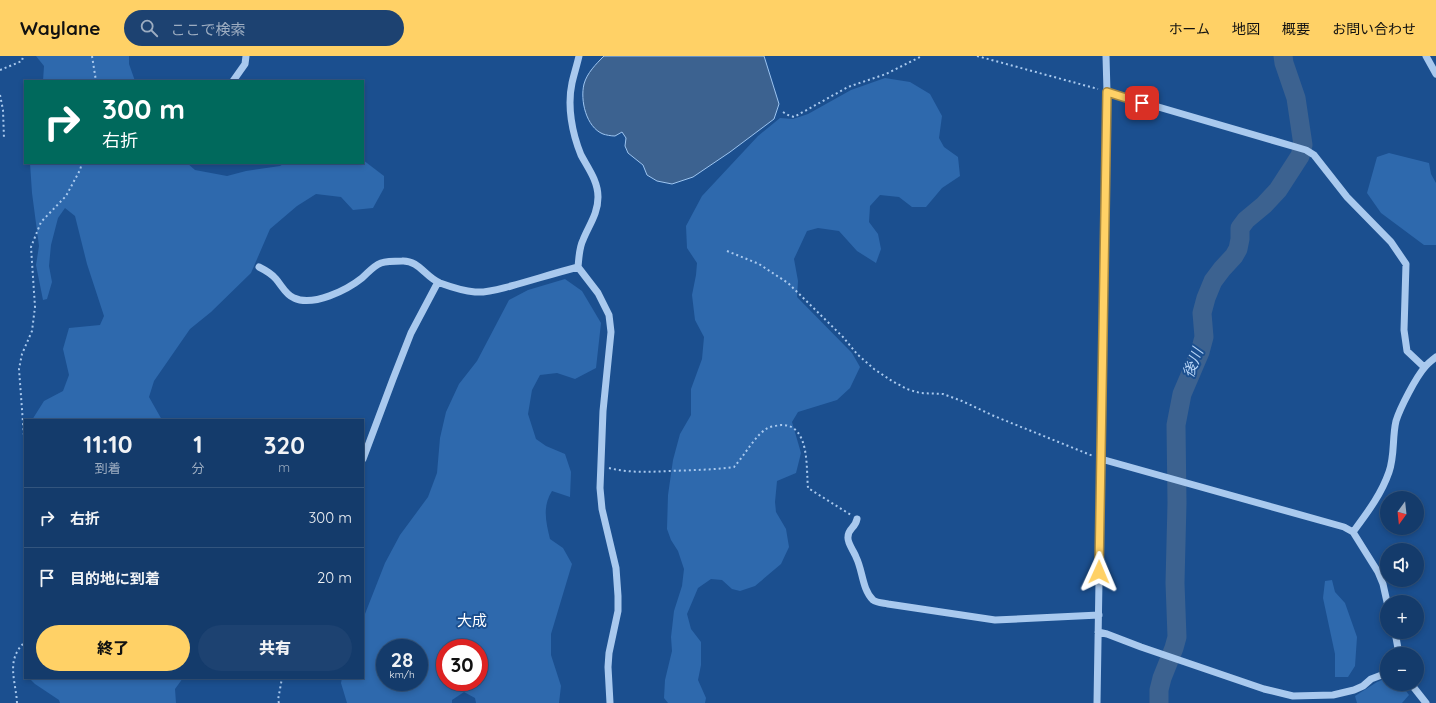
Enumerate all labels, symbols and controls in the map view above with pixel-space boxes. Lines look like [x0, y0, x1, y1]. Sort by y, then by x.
search box [124, 10, 404, 46]
text: Waylane [20, 16, 100, 40]
icon: search [138, 17, 160, 39]
text: ここで検索 [170, 20, 245, 39]
text: ホーム [1168, 20, 1210, 38]
text: 地図 [1232, 20, 1260, 38]
text: 概要 [1282, 20, 1310, 38]
text: お問い合わせ [1332, 20, 1416, 38]
pin [1125, 86, 1159, 120]
text: 300 m [102, 91, 185, 126]
icon: arrive [1131, 92, 1153, 114]
icon: right [36, 96, 88, 148]
text: 右折 [102, 129, 138, 152]
water label: 後川 [1178, 344, 1207, 380]
text: 11:10 [83, 429, 132, 459]
text: 1 [193, 429, 203, 459]
text: 320 [264, 430, 305, 460]
text: m [278, 459, 290, 475]
text: 到着 [95, 460, 121, 476]
text: 分 [191, 460, 205, 476]
north arrow [1380, 491, 1424, 535]
map controls [1380, 491, 1424, 691]
icon: right [36, 507, 58, 529]
text: 300 m [309, 508, 352, 527]
text: 右折 [70, 509, 100, 528]
button: sound [1380, 543, 1424, 587]
position arrow [1078, 551, 1120, 593]
icon: arrive [36, 567, 58, 589]
text: 20 m [317, 568, 352, 587]
text: 目的地に到着 [70, 569, 160, 588]
button: + [1380, 595, 1424, 639]
district label: 大成 [457, 611, 487, 630]
button: 終了 [36, 625, 190, 671]
button: 共有 [198, 625, 352, 671]
speed limit sign: 30 [436, 639, 488, 691]
text: 28 [391, 647, 413, 672]
button: − [1380, 647, 1424, 691]
text: km/h [389, 668, 415, 681]

